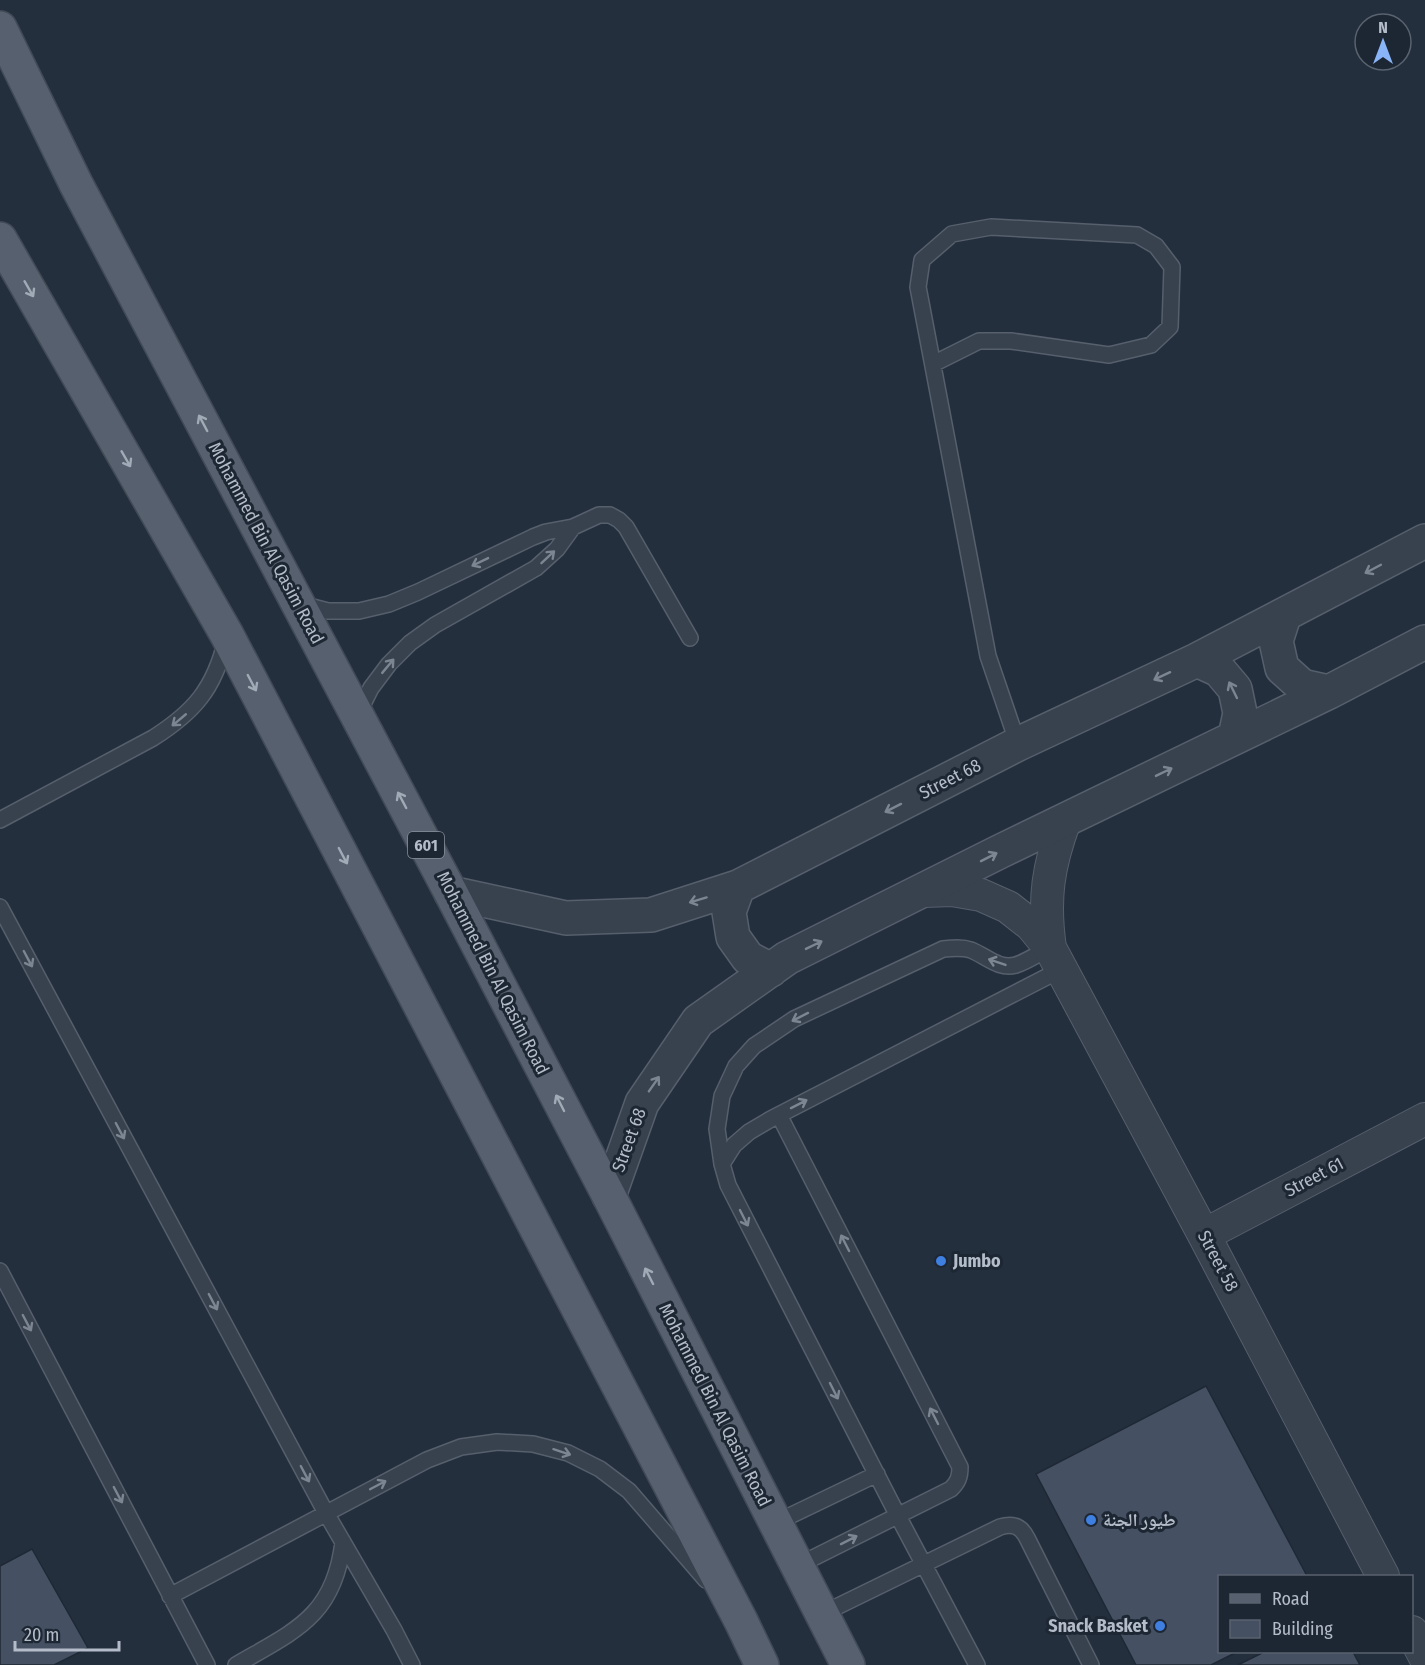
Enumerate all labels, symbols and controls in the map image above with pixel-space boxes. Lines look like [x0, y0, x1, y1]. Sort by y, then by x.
north arrow [1353, 12, 1413, 72]
text: N [1378, 18, 1388, 37]
one-way arrow [24, 280, 35, 298]
one-way arrow [197, 415, 209, 432]
street label: Mohammed Bin Al Qasim Road [203, 439, 329, 647]
one-way arrow [121, 449, 132, 467]
one-way arrow [540, 550, 555, 564]
one-way arrow [471, 557, 489, 569]
one-way arrow [1365, 563, 1383, 575]
one-way arrow [381, 659, 395, 674]
one-way arrow [1154, 671, 1172, 683]
one-way arrow [247, 674, 259, 692]
one-way arrow [1226, 682, 1238, 700]
one-way arrow [172, 713, 187, 727]
street label: Street 68 [915, 754, 985, 804]
one-way arrow [1154, 765, 1172, 777]
one-way arrow [396, 791, 407, 809]
one-way arrow [884, 803, 902, 814]
road number: 601 [408, 832, 444, 858]
one-way arrow [337, 847, 349, 865]
one-way arrow [979, 851, 997, 863]
street label: Mohammed Bin Al Qasim Road [432, 868, 554, 1078]
one-way arrow [689, 895, 708, 906]
one-way arrow [805, 939, 823, 950]
one-way arrow [22, 950, 34, 967]
one-way arrow [988, 956, 1007, 967]
one-way arrow [791, 1012, 809, 1023]
one-way arrow [648, 1077, 660, 1093]
one-way arrow [554, 1094, 565, 1112]
one-way arrow [790, 1098, 808, 1109]
street label: Street 68 [607, 1105, 651, 1175]
one-way arrow [115, 1121, 126, 1139]
street label: Street 61 [1281, 1152, 1347, 1202]
one-way arrow [739, 1209, 751, 1227]
street label: Street 58 [1193, 1227, 1243, 1295]
one-way arrow [839, 1235, 851, 1252]
place label: Jumbo [952, 1250, 1001, 1272]
marker: Jumbo [934, 1254, 948, 1268]
one-way arrow [643, 1268, 655, 1286]
one-way arrow [208, 1293, 219, 1311]
street label: Mohammed Bin Al Qasim Road [654, 1300, 776, 1510]
one-way arrow [22, 1313, 33, 1331]
one-way arrow [829, 1382, 840, 1400]
one-way arrow [928, 1408, 939, 1426]
one-way arrow [553, 1447, 572, 1458]
one-way arrow [299, 1465, 311, 1482]
one-way arrow [368, 1479, 386, 1491]
one-way arrow [112, 1486, 124, 1504]
place label: طيور الجنة [1103, 1509, 1176, 1531]
marker: طيور الجنة [1084, 1513, 1098, 1527]
one-way arrow [840, 1534, 858, 1545]
legend [1218, 1575, 1413, 1653]
text: Road [1272, 1588, 1309, 1610]
scale bar [15, 1614, 118, 1652]
place label: Snack Basket [1048, 1615, 1149, 1637]
text: Building [1272, 1618, 1333, 1640]
marker: Snack Basket [1153, 1619, 1167, 1633]
text: 20 m [24, 1624, 59, 1646]

